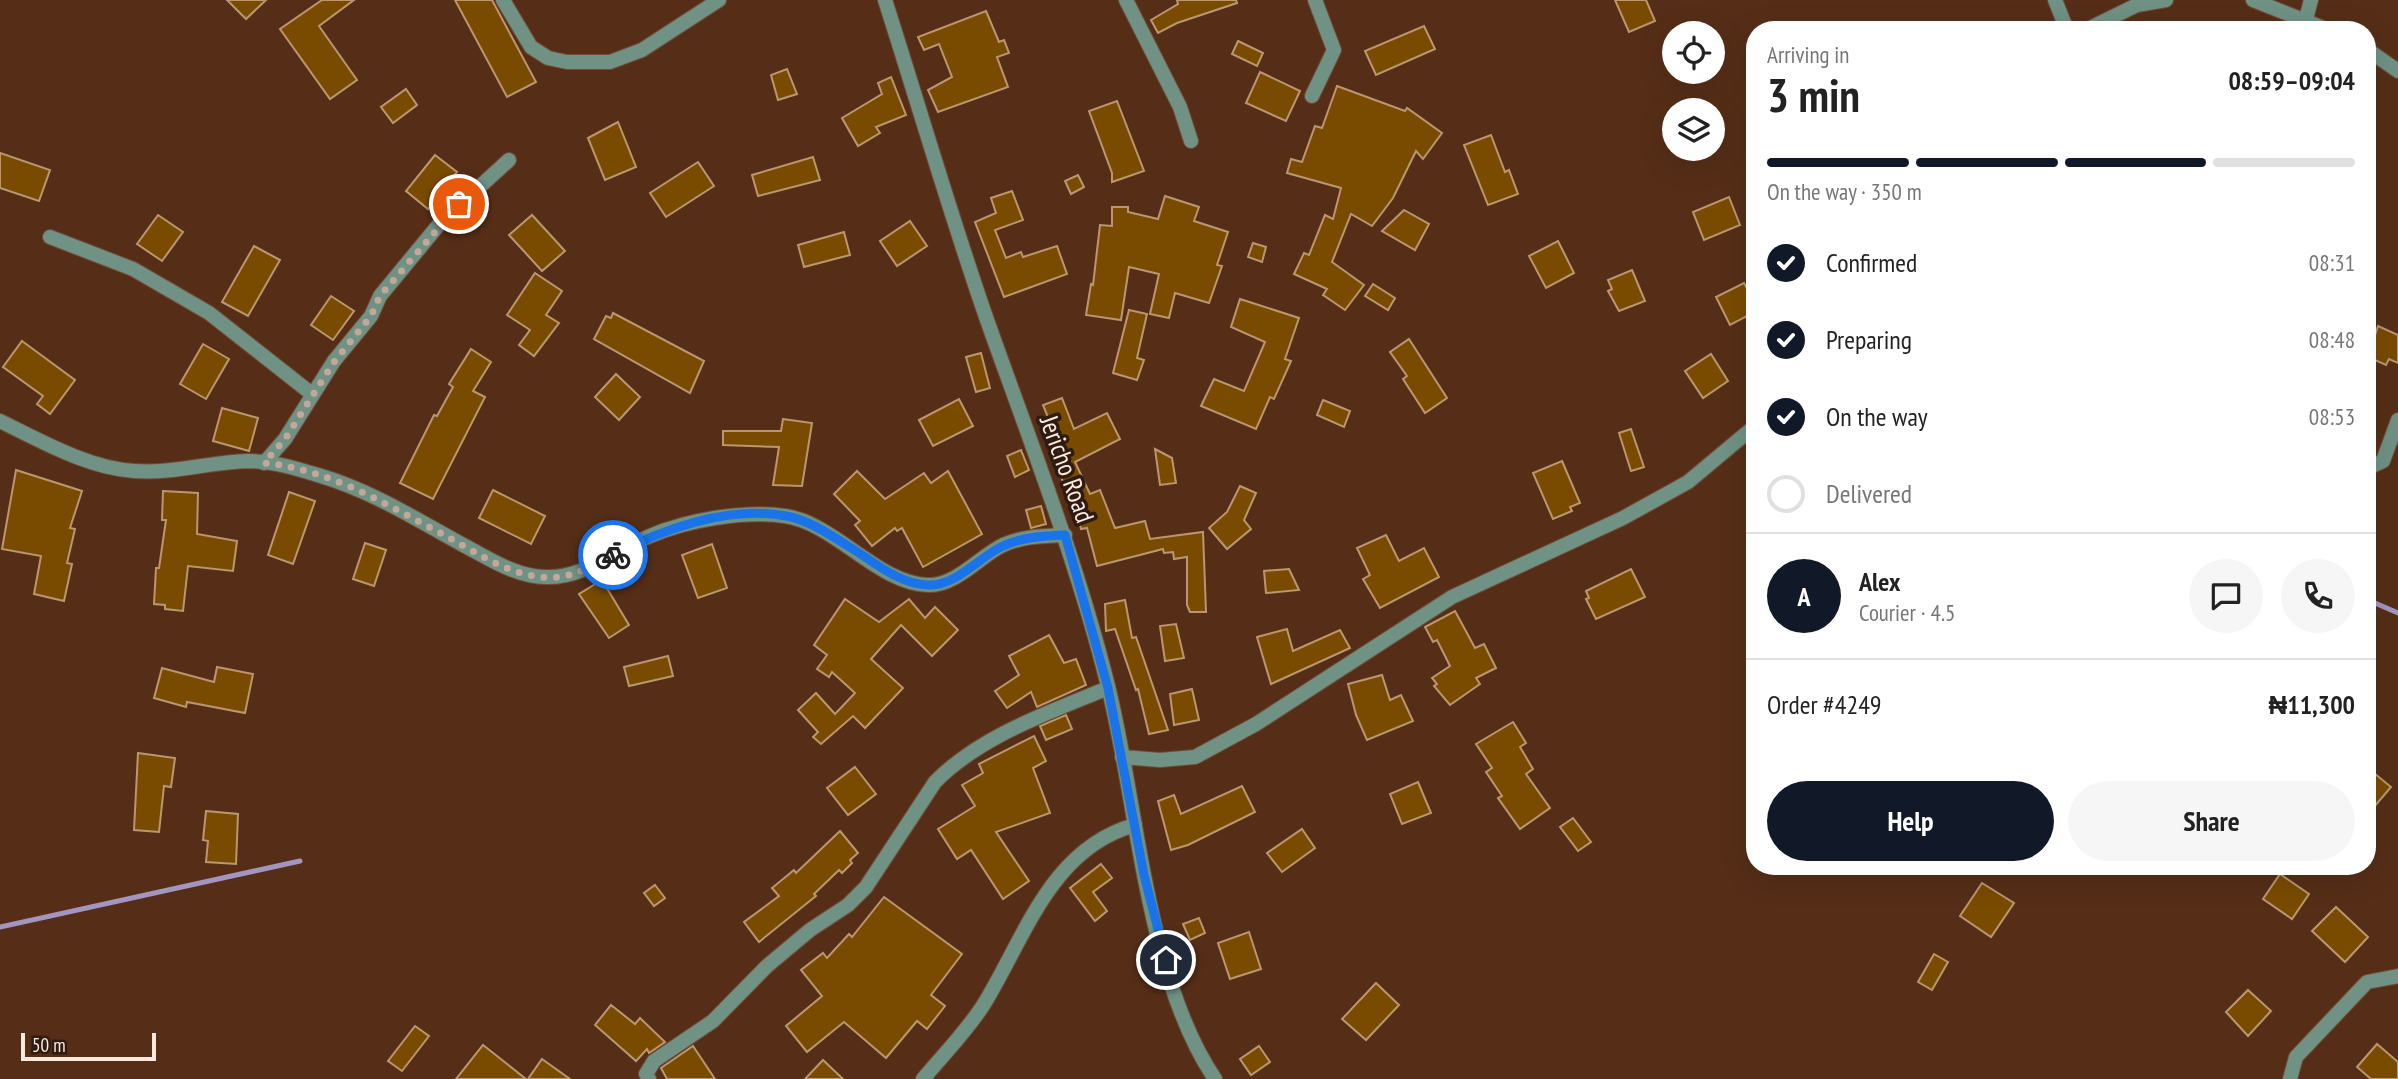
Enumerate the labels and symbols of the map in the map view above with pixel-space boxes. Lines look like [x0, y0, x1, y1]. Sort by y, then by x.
pin [429, 174, 489, 234]
street label: Jericho Road [1033, 410, 1102, 527]
courier [578, 520, 648, 590]
pin [1136, 930, 1196, 990]
scale bar [21, 1030, 156, 1062]

